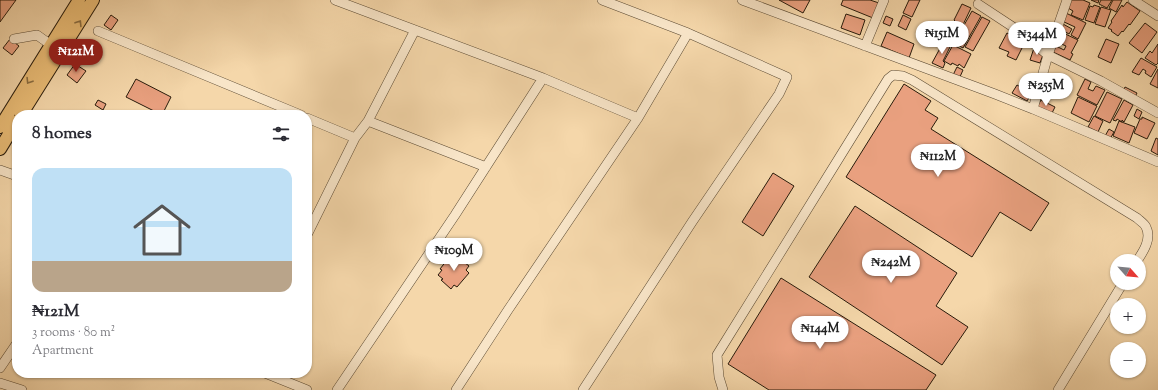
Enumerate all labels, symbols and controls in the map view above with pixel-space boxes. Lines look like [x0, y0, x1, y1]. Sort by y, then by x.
one-way arrow [74, 20, 82, 27]
pin: ₦151M [914, 21, 970, 55]
pin: ₦344M [1009, 22, 1065, 56]
text: ₦151M [925, 25, 959, 43]
text: ₦344M [1017, 26, 1057, 44]
pin: ₦121M [48, 39, 104, 73]
text: ₦121M [58, 43, 94, 61]
pin: ₦255M [1018, 73, 1074, 107]
one-way arrow [27, 76, 34, 83]
text: ₦255M [1028, 77, 1064, 95]
text: 8 homes [32, 122, 92, 146]
icon: filters [270, 123, 292, 145]
pin: ₦112M [910, 144, 966, 178]
text: ₦112M [920, 148, 956, 166]
icon: home [126, 194, 198, 266]
pin: ₦109M [426, 238, 482, 272]
text: ₦109M [435, 242, 473, 260]
pin: ₦242M [863, 250, 919, 284]
text: ₦242M [871, 254, 911, 272]
north arrow [1110, 254, 1146, 290]
map controls [1110, 254, 1146, 378]
button: + [1110, 298, 1146, 334]
text: ₦121M [32, 300, 79, 324]
pin: ₦144M [792, 316, 848, 350]
text: ₦144M [801, 320, 839, 338]
text: 3 rooms · 80 m² [32, 324, 115, 342]
text: Apartment [32, 342, 93, 360]
button: − [1110, 342, 1146, 378]

